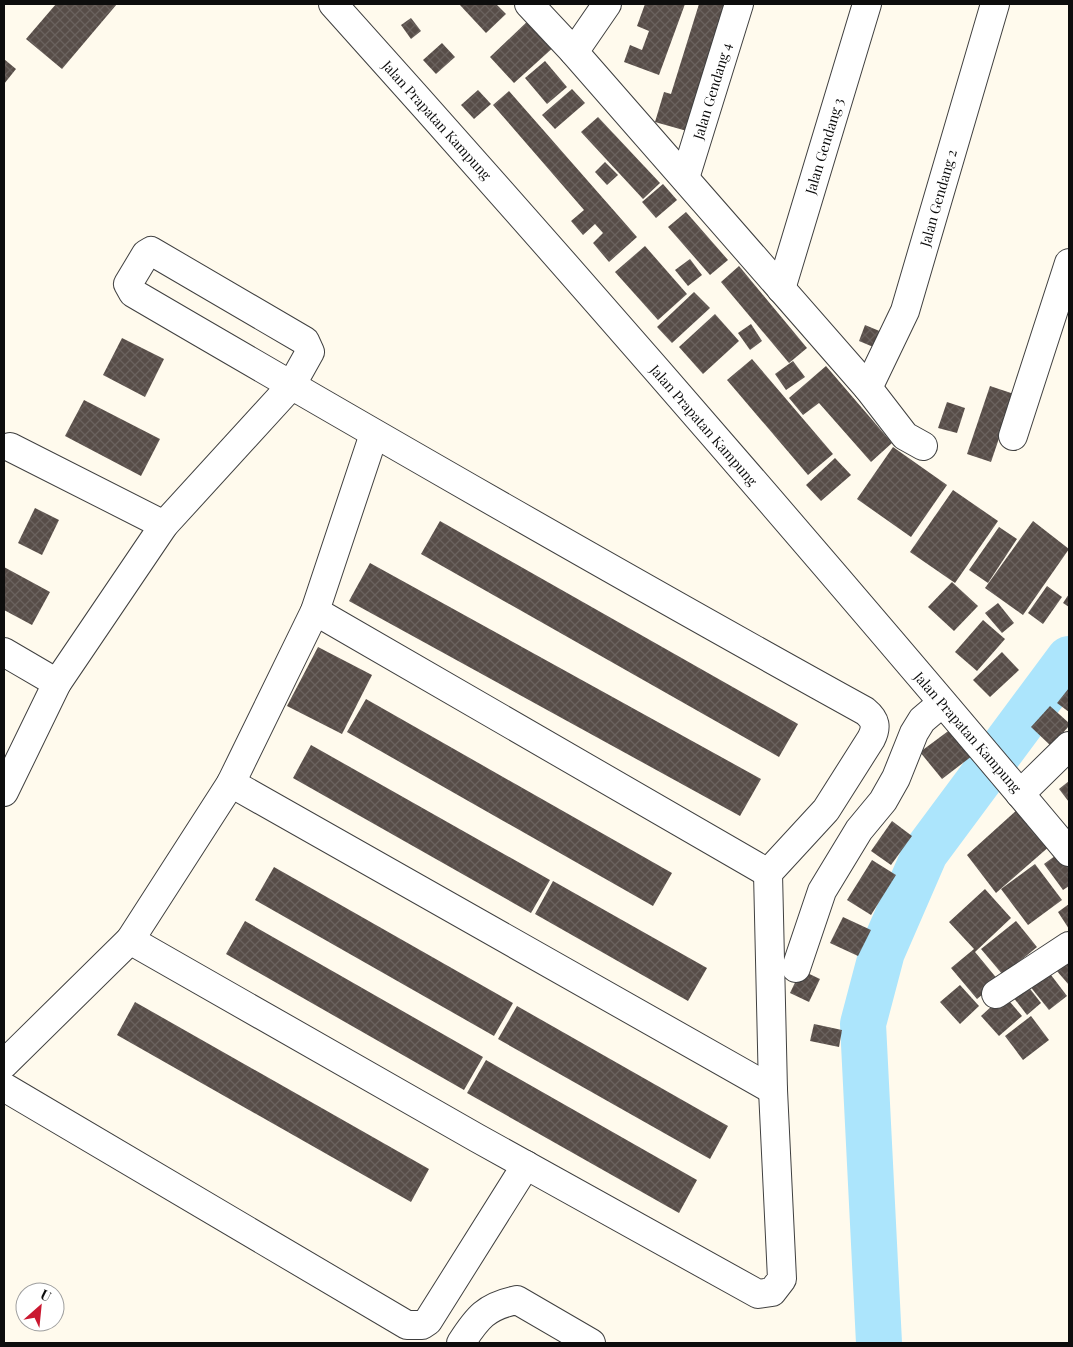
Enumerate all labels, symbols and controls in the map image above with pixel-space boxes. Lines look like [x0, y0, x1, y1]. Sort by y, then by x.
street label: Jalan Gendang 4 [688, 40, 736, 143]
street label: Jalan Prapatan Kampung [377, 55, 496, 184]
street label: Jalan Gendang 3 [800, 95, 848, 197]
street label: Jalan Gendang 2 [915, 147, 961, 250]
street label: Jalan Prapatan Kampung [645, 360, 762, 490]
street label: Jalan Prapatan Kampung [909, 667, 1026, 797]
north arrow [15, 1282, 65, 1332]
text: U [38, 1284, 55, 1306]

